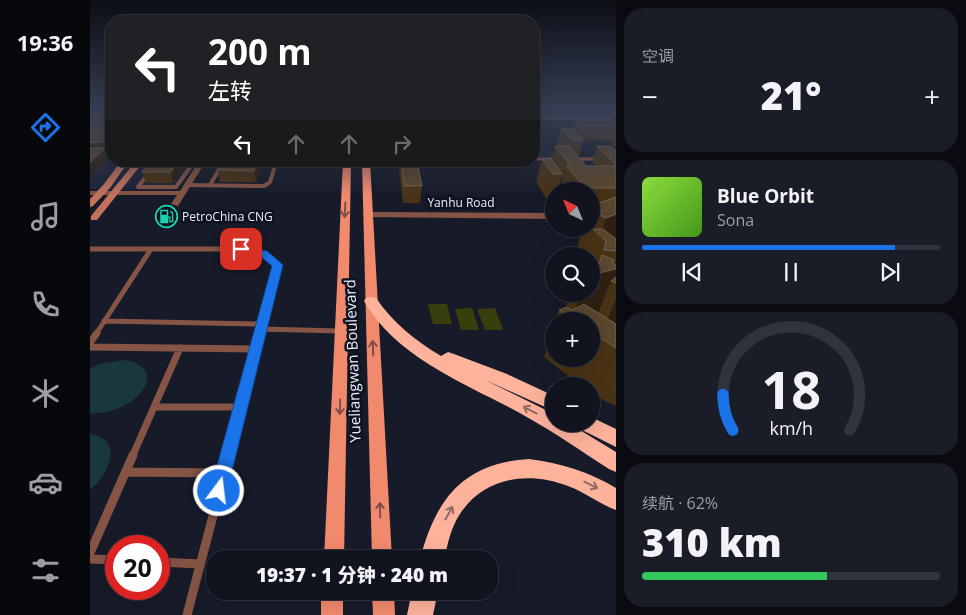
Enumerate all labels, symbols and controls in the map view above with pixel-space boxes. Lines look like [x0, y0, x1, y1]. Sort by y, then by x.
text: 19:36 [17, 27, 73, 57]
text: 200 m [208, 28, 312, 75]
icon: left [125, 35, 190, 100]
text: 空调 [642, 45, 674, 67]
text: 21° [761, 69, 821, 121]
text: 左转 [208, 75, 252, 105]
text: − [642, 77, 658, 115]
text: + [924, 77, 940, 115]
icon: directions [28, 110, 63, 145]
icon: left [229, 130, 257, 158]
icon: ahead [282, 130, 310, 158]
icon: ahead [335, 130, 363, 158]
icon: right [388, 130, 416, 158]
north arrow [545, 182, 600, 238]
map controls [545, 182, 600, 432]
text: Blue Orbit [717, 183, 814, 209]
street label: Yanhu Road [427, 194, 495, 211]
icon: music [28, 199, 63, 234]
one-way arrow [340, 202, 349, 218]
fuel station icon: PetroChina CNG [154, 205, 178, 229]
place label: PetroChina CNG [182, 208, 273, 225]
text: Sona [717, 209, 754, 231]
pin [220, 228, 262, 270]
icon: arrive [227, 235, 255, 263]
button: search [545, 247, 600, 302]
icon: previous [678, 258, 706, 286]
icon: pause [777, 258, 805, 286]
icon: next [876, 258, 904, 286]
street label: Yueliangwan Boulevard [339, 279, 365, 443]
icon: phone [28, 287, 63, 322]
button: + [545, 312, 600, 367]
one-way arrow [369, 340, 378, 356]
text: 18 [761, 353, 821, 424]
icon: climate [28, 376, 63, 411]
button: − [545, 377, 600, 432]
one-way arrow [335, 399, 344, 415]
one-way arrow [522, 405, 537, 415]
text: km/h [769, 416, 813, 440]
position arrow [192, 464, 244, 516]
icon: car [28, 465, 63, 500]
one-way arrow [584, 480, 599, 490]
text: 续航 · 62% [642, 492, 718, 514]
one-way arrow [375, 502, 385, 518]
one-way arrow [445, 507, 455, 521]
text: 310 km [642, 516, 782, 568]
speed limit sign: 20 [105, 535, 170, 600]
icon: filters [28, 553, 63, 588]
text: 19:37 · 1 分钟 · 240 m [256, 562, 448, 588]

